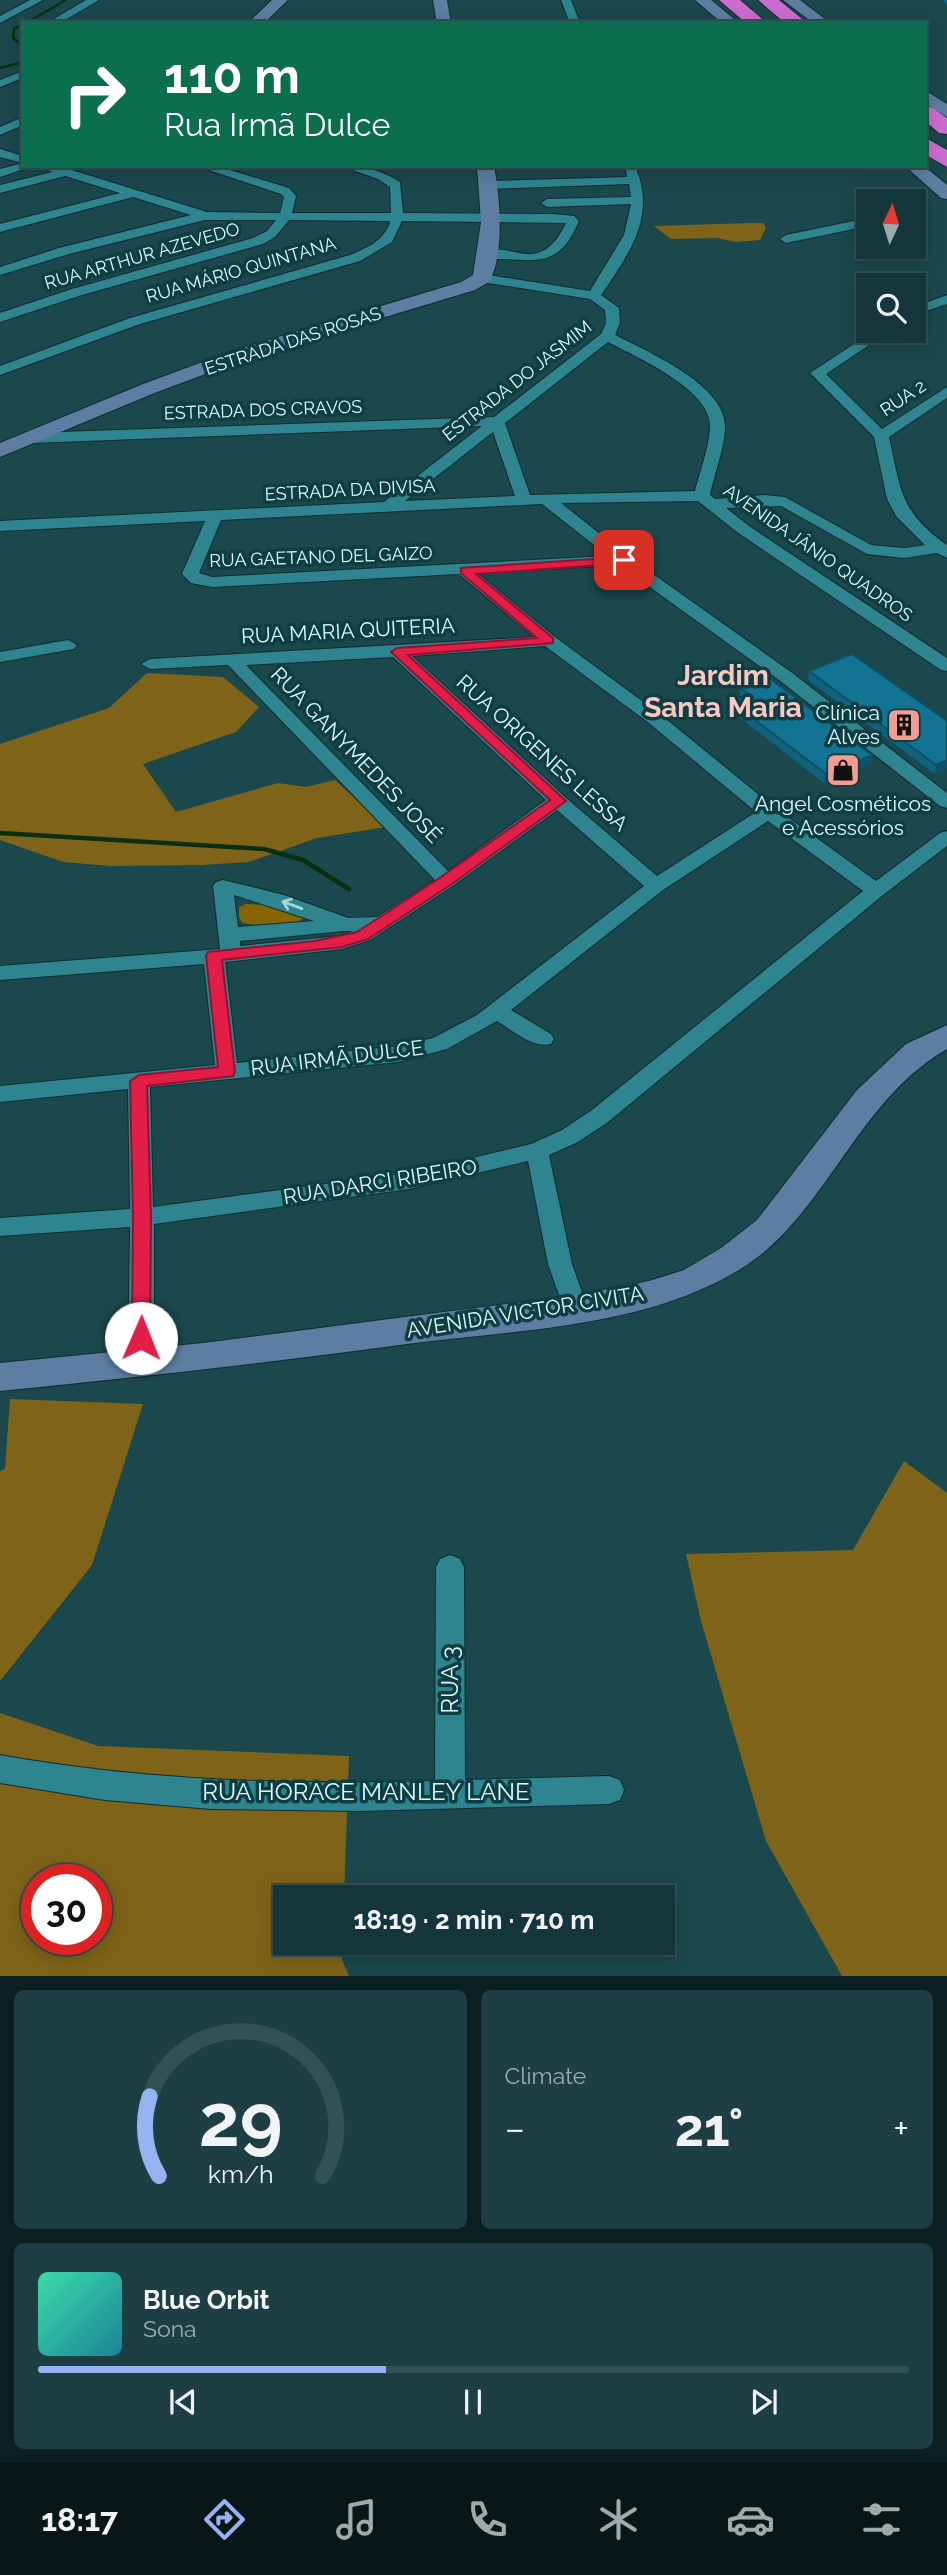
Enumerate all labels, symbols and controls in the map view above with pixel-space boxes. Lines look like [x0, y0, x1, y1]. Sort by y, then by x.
text: 110 m [164, 47, 300, 104]
icon: right [49, 49, 140, 140]
text: Rua Irmã Dulce [164, 106, 390, 143]
north arrow [856, 189, 926, 259]
map controls [856, 189, 926, 343]
street label: RUA ARTHUR AZEVEDO [42, 218, 242, 293]
street label: RUA MÁRIO QUINTANA [143, 231, 338, 307]
button: search [856, 273, 926, 343]
street label: ESTRADA DAS ROSAS [202, 302, 384, 379]
street label: ESTRADA DO JASMIM [438, 316, 595, 445]
street label: RUA 2 [876, 375, 929, 420]
street label: ESTRADA DOS CRAVOS [163, 396, 363, 423]
street label: ESTRADA DA DIVISA [264, 475, 436, 504]
street label: AVENIDA JÂNIO QUADROS [720, 478, 917, 626]
pin [594, 530, 654, 590]
icon: arrive [605, 541, 643, 579]
street label: RUA GAETANO DEL GAIZO [209, 542, 433, 571]
street label: RUA MARIA QUITERIA [241, 612, 455, 649]
district label: Jardim Santa Maria [644, 659, 802, 724]
street label: RUA GANYMEDES JOSÉ [266, 662, 447, 848]
street label: RUA ORIGENES LESSA [452, 669, 633, 836]
place label: Clínica Alves [816, 700, 880, 749]
building icon: Clínica Alves [885, 706, 923, 744]
shop icon: Angel Cosméticos e Acessórios [824, 751, 862, 789]
place label: Angel Cosméticos e Acessórios [755, 791, 931, 840]
one-way arrow [282, 898, 304, 911]
street label: RUA IRMÃ DULCE [249, 1035, 425, 1081]
street label: RUA DARCI RIBEIRO [281, 1154, 478, 1209]
street label: AVENIDA VICTOR CIVITA [405, 1280, 645, 1343]
position arrow [104, 1301, 178, 1375]
street label: RUA 3 [435, 1646, 464, 1714]
street label: RUA HORACE MANLEY LANE [202, 1777, 530, 1806]
speed limit sign: 30 [21, 1864, 112, 1955]
text: 18:19 · 2 min · 710 m [353, 1905, 595, 1935]
text: Climate [505, 2062, 586, 2089]
text: 29 [198, 2078, 282, 2163]
text: 21° [675, 2097, 743, 2158]
text: − [505, 2106, 525, 2151]
text: + [893, 2106, 909, 2151]
text: km/h [207, 2158, 273, 2188]
text: Blue Orbit [143, 2285, 270, 2315]
text: Sona [143, 2315, 197, 2342]
icon: previous [164, 2383, 202, 2421]
icon: pause [454, 2383, 492, 2421]
icon: next [745, 2383, 783, 2421]
icon: directions [200, 2495, 249, 2544]
icon: music [332, 2495, 381, 2544]
icon: phone [463, 2495, 512, 2544]
icon: climate [594, 2495, 643, 2544]
icon: car [726, 2495, 775, 2544]
icon: filters [857, 2495, 906, 2544]
text: 18:17 [41, 2501, 118, 2538]

